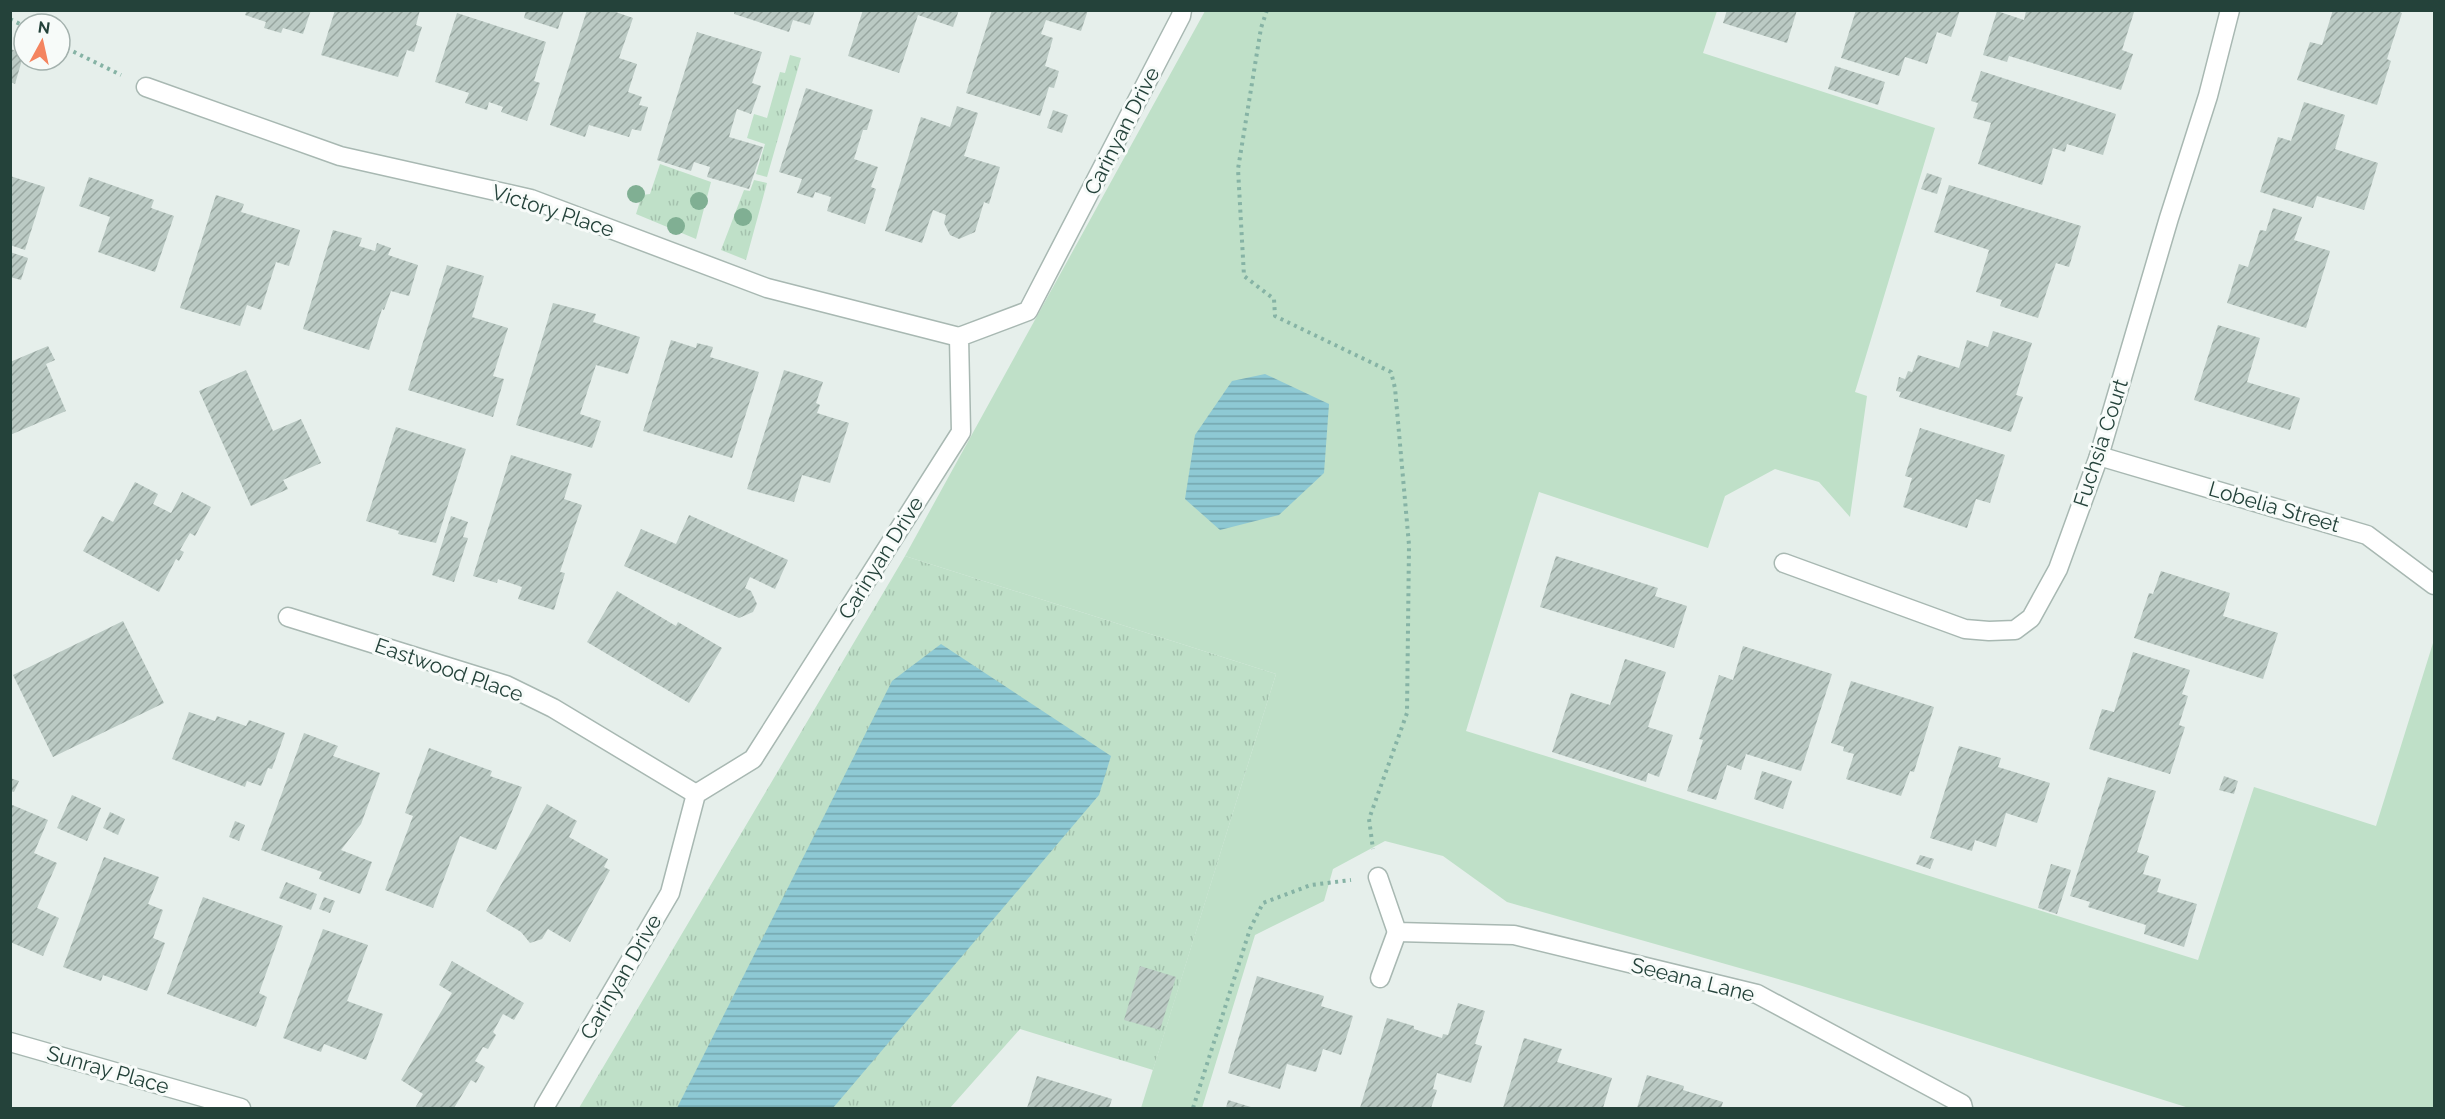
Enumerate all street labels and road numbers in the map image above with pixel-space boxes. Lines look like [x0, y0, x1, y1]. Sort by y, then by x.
street label: Carinyan Drive [1079, 63, 1164, 199]
street label: Victory Place [489, 179, 618, 242]
street label: Fuchsia Court [2068, 376, 2133, 510]
street label: Lobelia Street [2206, 476, 2343, 537]
street label: Carinyan Drive [833, 492, 928, 624]
street label: Eastwood Place [372, 632, 527, 707]
street label: Carinyan Drive [575, 910, 666, 1044]
street label: Seeana Lane [1629, 952, 1757, 1007]
street label: Sunray Place [44, 1040, 172, 1099]

